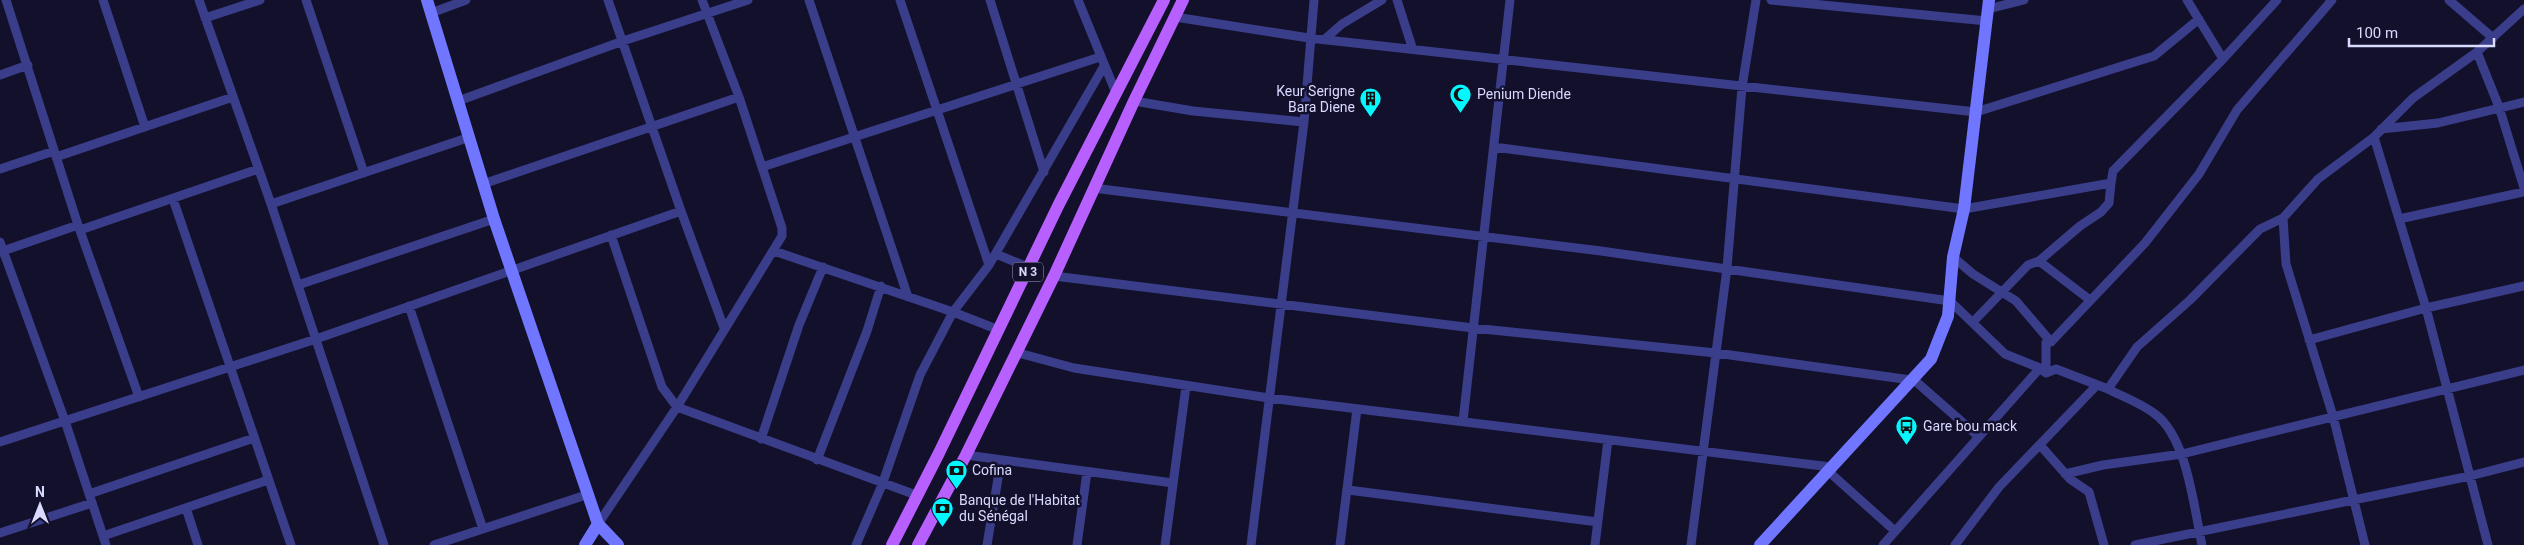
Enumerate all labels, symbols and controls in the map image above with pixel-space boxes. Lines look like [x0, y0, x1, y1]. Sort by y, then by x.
scale bar [2349, 15, 2494, 47]
text: 100 m [2356, 24, 2398, 42]
mosque icon: Penium Diende [1449, 82, 1473, 113]
place label: Keur Serigne Bara Diene [1276, 83, 1355, 115]
place label: Penium Diende [1477, 86, 1571, 102]
building icon: Keur Serigne Bara Diene [1359, 87, 1383, 118]
road number: N 3 [1013, 262, 1043, 282]
bus stop icon: Gare bou mack [1895, 414, 1919, 445]
place label: Gare bou mack [1923, 418, 2018, 434]
bank icon: Cofina [944, 458, 968, 489]
place label: Cofina [972, 462, 1012, 478]
north arrow [15, 480, 65, 530]
text: N [35, 484, 45, 500]
place label: Banque de l'Habitat du Sénégal [959, 492, 1080, 524]
bank icon: Banque de l'Habitat du Sénégal [931, 496, 955, 527]

